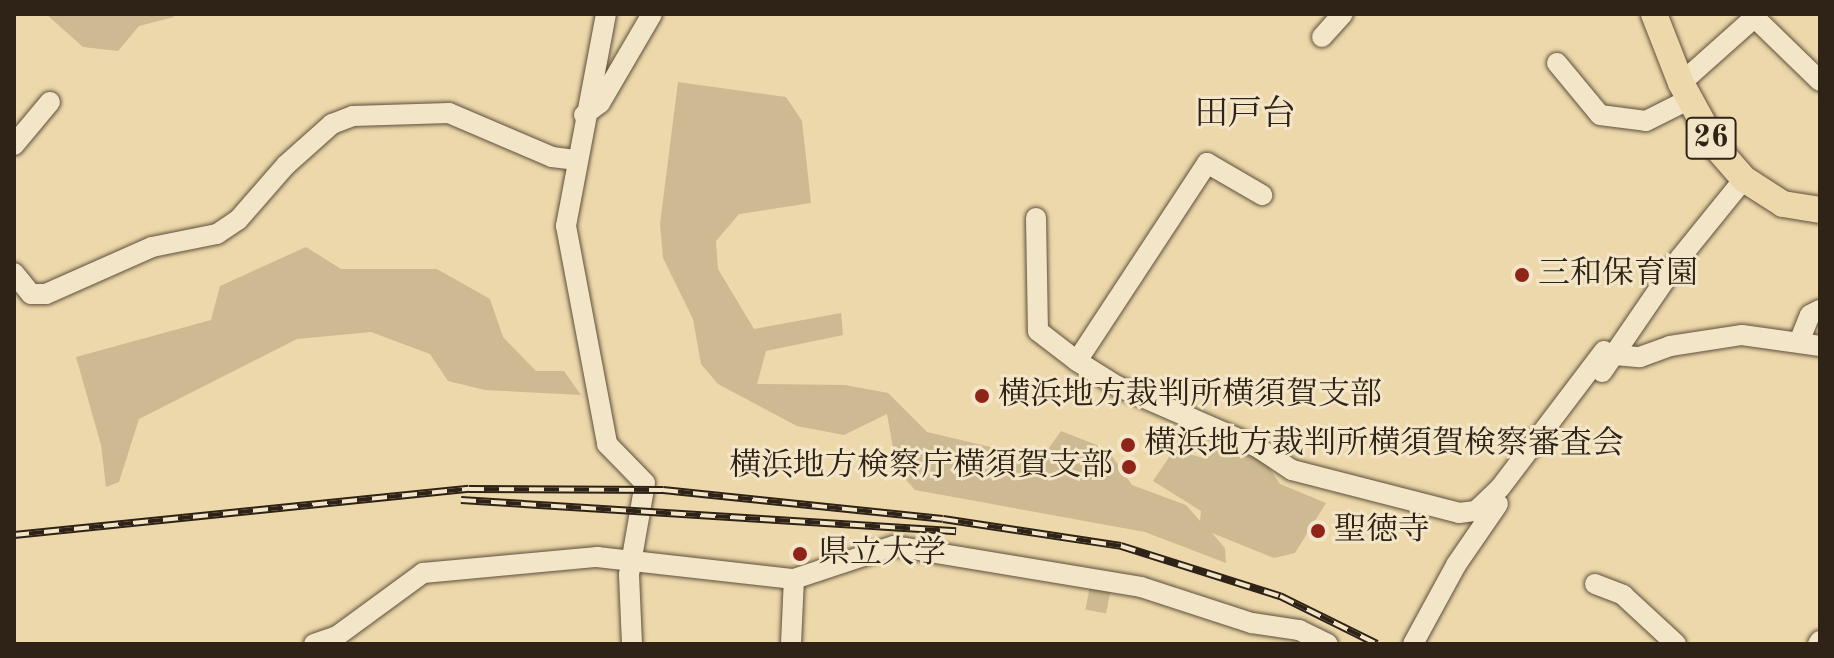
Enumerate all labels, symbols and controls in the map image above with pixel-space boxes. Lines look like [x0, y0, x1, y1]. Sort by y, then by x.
district label: 田戸台 [1194, 96, 1296, 136]
road number: 26 [1685, 112, 1737, 164]
place label: 三和保育園 [1538, 256, 1698, 294]
marker: 三和保育園 [1513, 266, 1531, 284]
place label: 横浜地方裁判所横須賀支部 [998, 377, 1382, 415]
marker: 横浜地方裁判所横須賀支部 [973, 387, 991, 405]
place label: 横浜地方裁判所横須賀検察審査会 [1144, 426, 1624, 464]
marker: 横浜地方裁判所横須賀検察審査会 [1119, 436, 1137, 454]
place label: 横浜地方検察庁横須賀支部 [729, 448, 1113, 486]
marker: 横浜地方検察庁横須賀支部 [1120, 458, 1138, 476]
place label: 聖徳寺 [1334, 512, 1430, 550]
marker: 聖徳寺 [1309, 522, 1327, 540]
place label: 県立大学 [818, 535, 946, 573]
marker: 県立大学 [789, 543, 811, 565]

